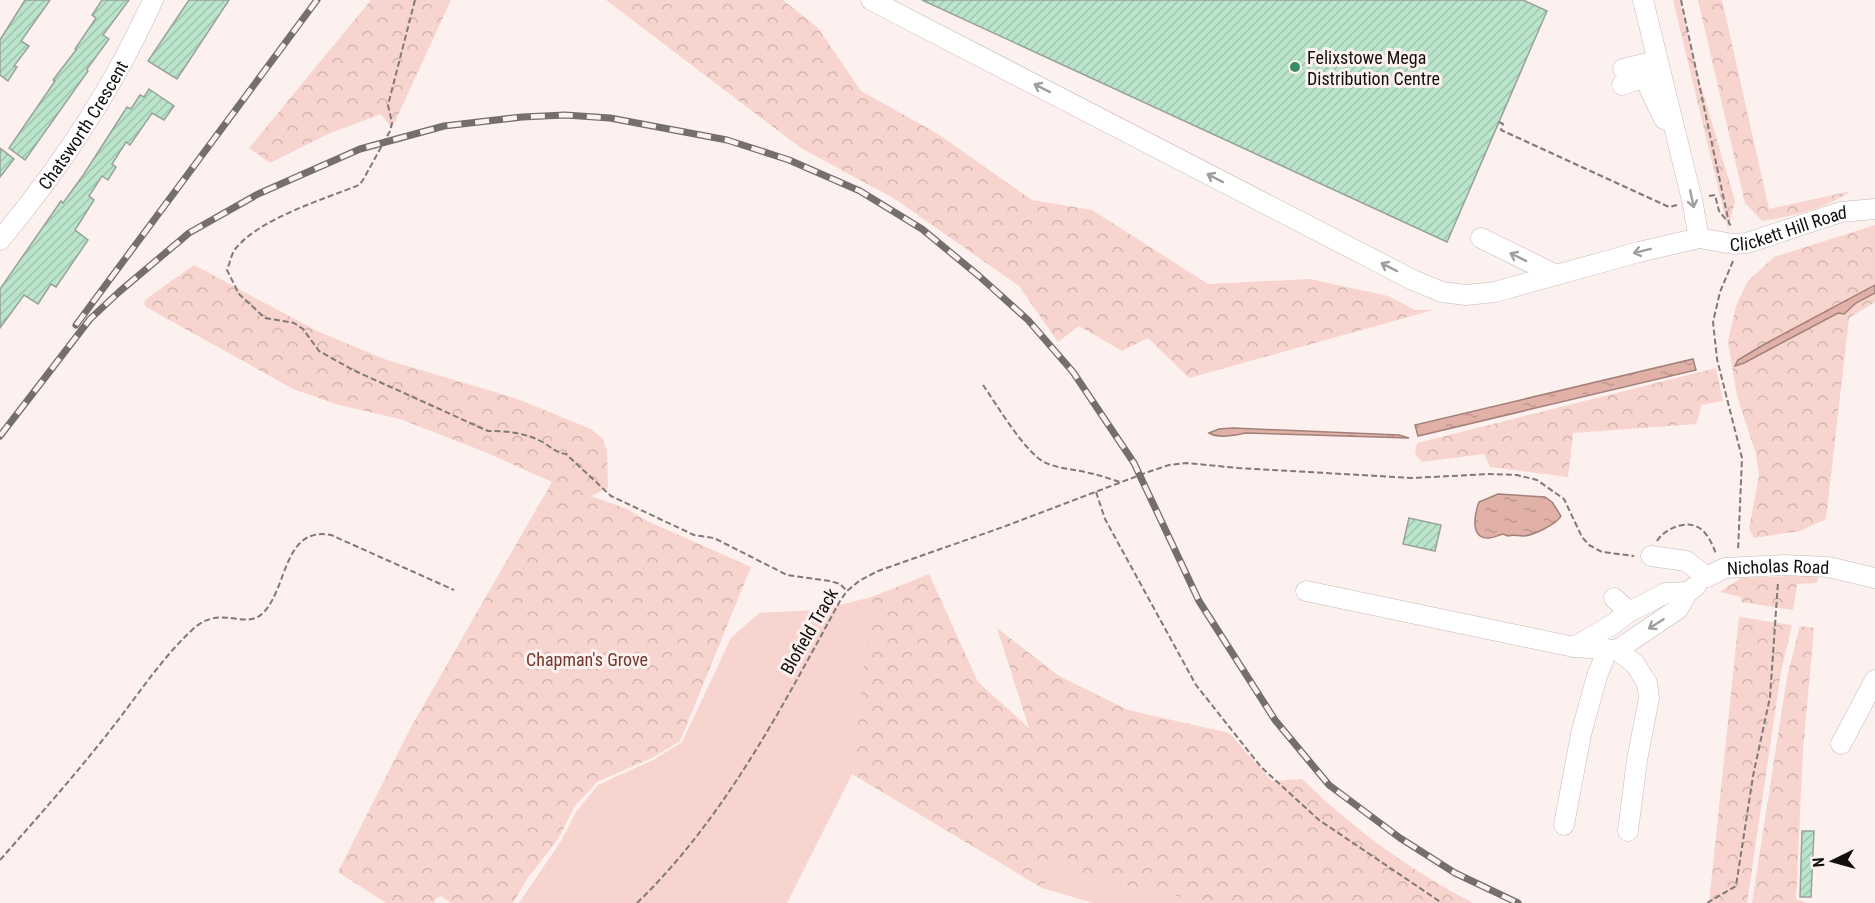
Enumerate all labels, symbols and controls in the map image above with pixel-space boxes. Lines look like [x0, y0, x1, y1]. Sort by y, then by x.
place label: Felixstowe Mega Distribution Centre [1307, 47, 1440, 89]
street label: Chatsworth Crescent [33, 57, 132, 193]
marker: Felixstowe Mega Distribution Centre [1288, 60, 1302, 74]
one-way arrow [1034, 82, 1051, 94]
one-way arrow [1207, 172, 1225, 183]
one-way arrow [1686, 189, 1698, 208]
street label: Clickett Hill Road [1729, 201, 1847, 255]
one-way arrow [1633, 246, 1652, 258]
one-way arrow [1510, 250, 1528, 262]
one-way arrow [1380, 261, 1398, 273]
street label: Nicholas Road [1726, 554, 1830, 578]
street label: Blofield Track [776, 584, 842, 678]
one-way arrow [1647, 617, 1664, 630]
park label: Chapman's Grove [526, 649, 648, 670]
north arrow [1803, 831, 1863, 891]
text: N [1809, 857, 1828, 868]

